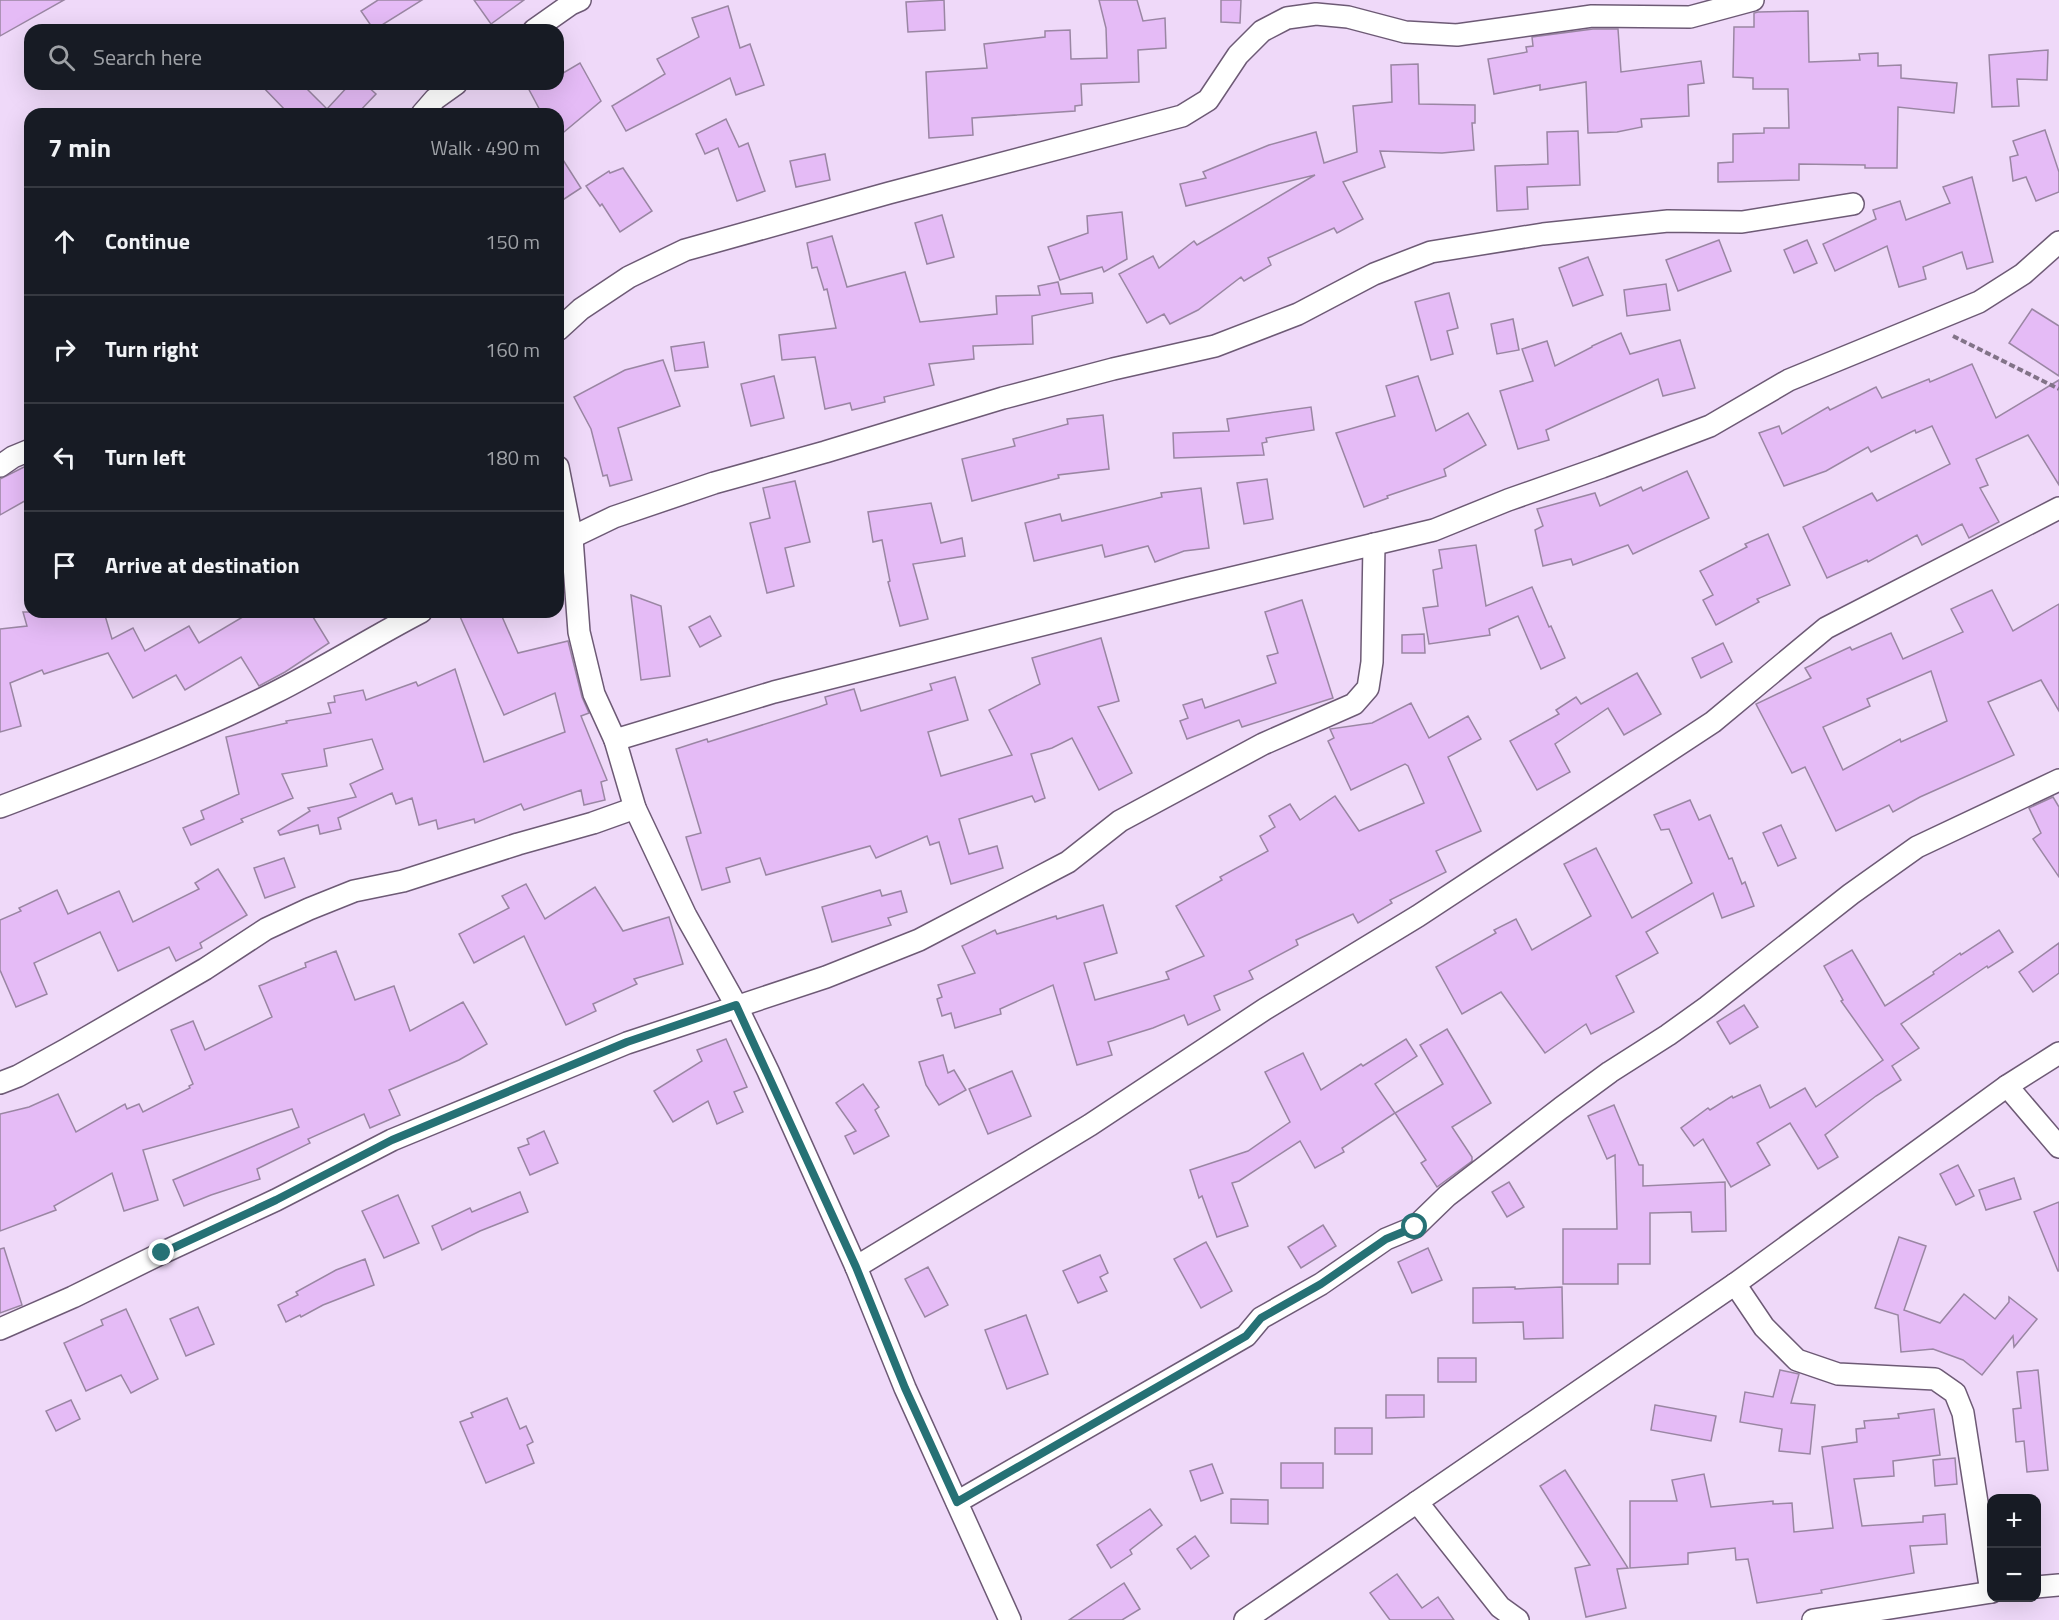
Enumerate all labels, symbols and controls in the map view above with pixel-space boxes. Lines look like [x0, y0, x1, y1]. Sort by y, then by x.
search box [24, 24, 564, 90]
text: Search here [93, 40, 202, 74]
icon: search [45, 41, 78, 74]
text: 7 min [48, 128, 111, 167]
text: Walk · 490 m [431, 132, 540, 163]
text: Continue [105, 224, 190, 258]
icon: ahead [48, 225, 81, 258]
text: 150 m [485, 226, 540, 257]
text: Turn right [105, 332, 199, 366]
icon: right [48, 333, 81, 366]
text: 160 m [485, 334, 540, 365]
text: Turn left [105, 440, 186, 474]
icon: left [48, 441, 81, 474]
text: 180 m [485, 442, 540, 473]
text: Arrive at destination [105, 548, 300, 582]
icon: arrive [48, 549, 81, 582]
route start [1401, 1213, 1427, 1239]
route end [148, 1239, 174, 1265]
map controls [1987, 1494, 2041, 1602]
button: + [1987, 1494, 2041, 1548]
button: − [1987, 1548, 2041, 1602]

